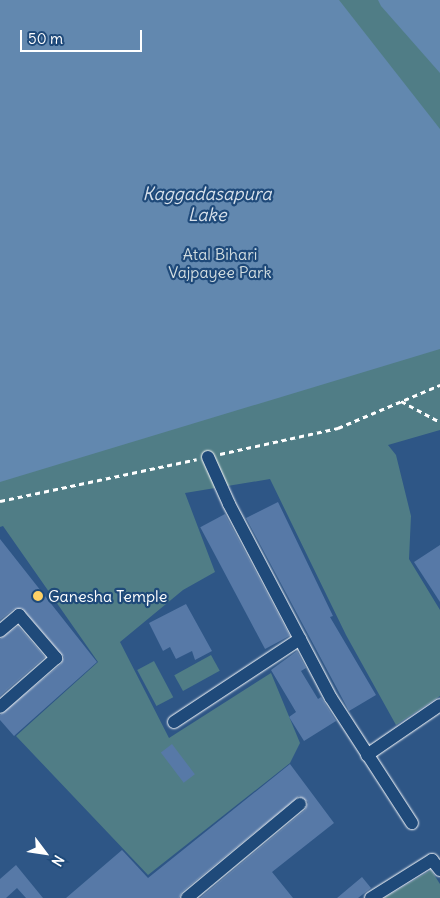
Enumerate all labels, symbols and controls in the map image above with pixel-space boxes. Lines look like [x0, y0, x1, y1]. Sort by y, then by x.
scale bar [22, 20, 145, 52]
text: 50 m [28, 29, 63, 48]
water label: Kaggadasapura Lake [142, 184, 272, 226]
park label: Atal Bihari Vajpayee Park [168, 244, 272, 282]
place label: Ganesha Temple [48, 586, 167, 606]
marker: Ganesha Temple [32, 590, 44, 602]
north arrow [20, 828, 70, 878]
text: N [48, 852, 68, 870]

